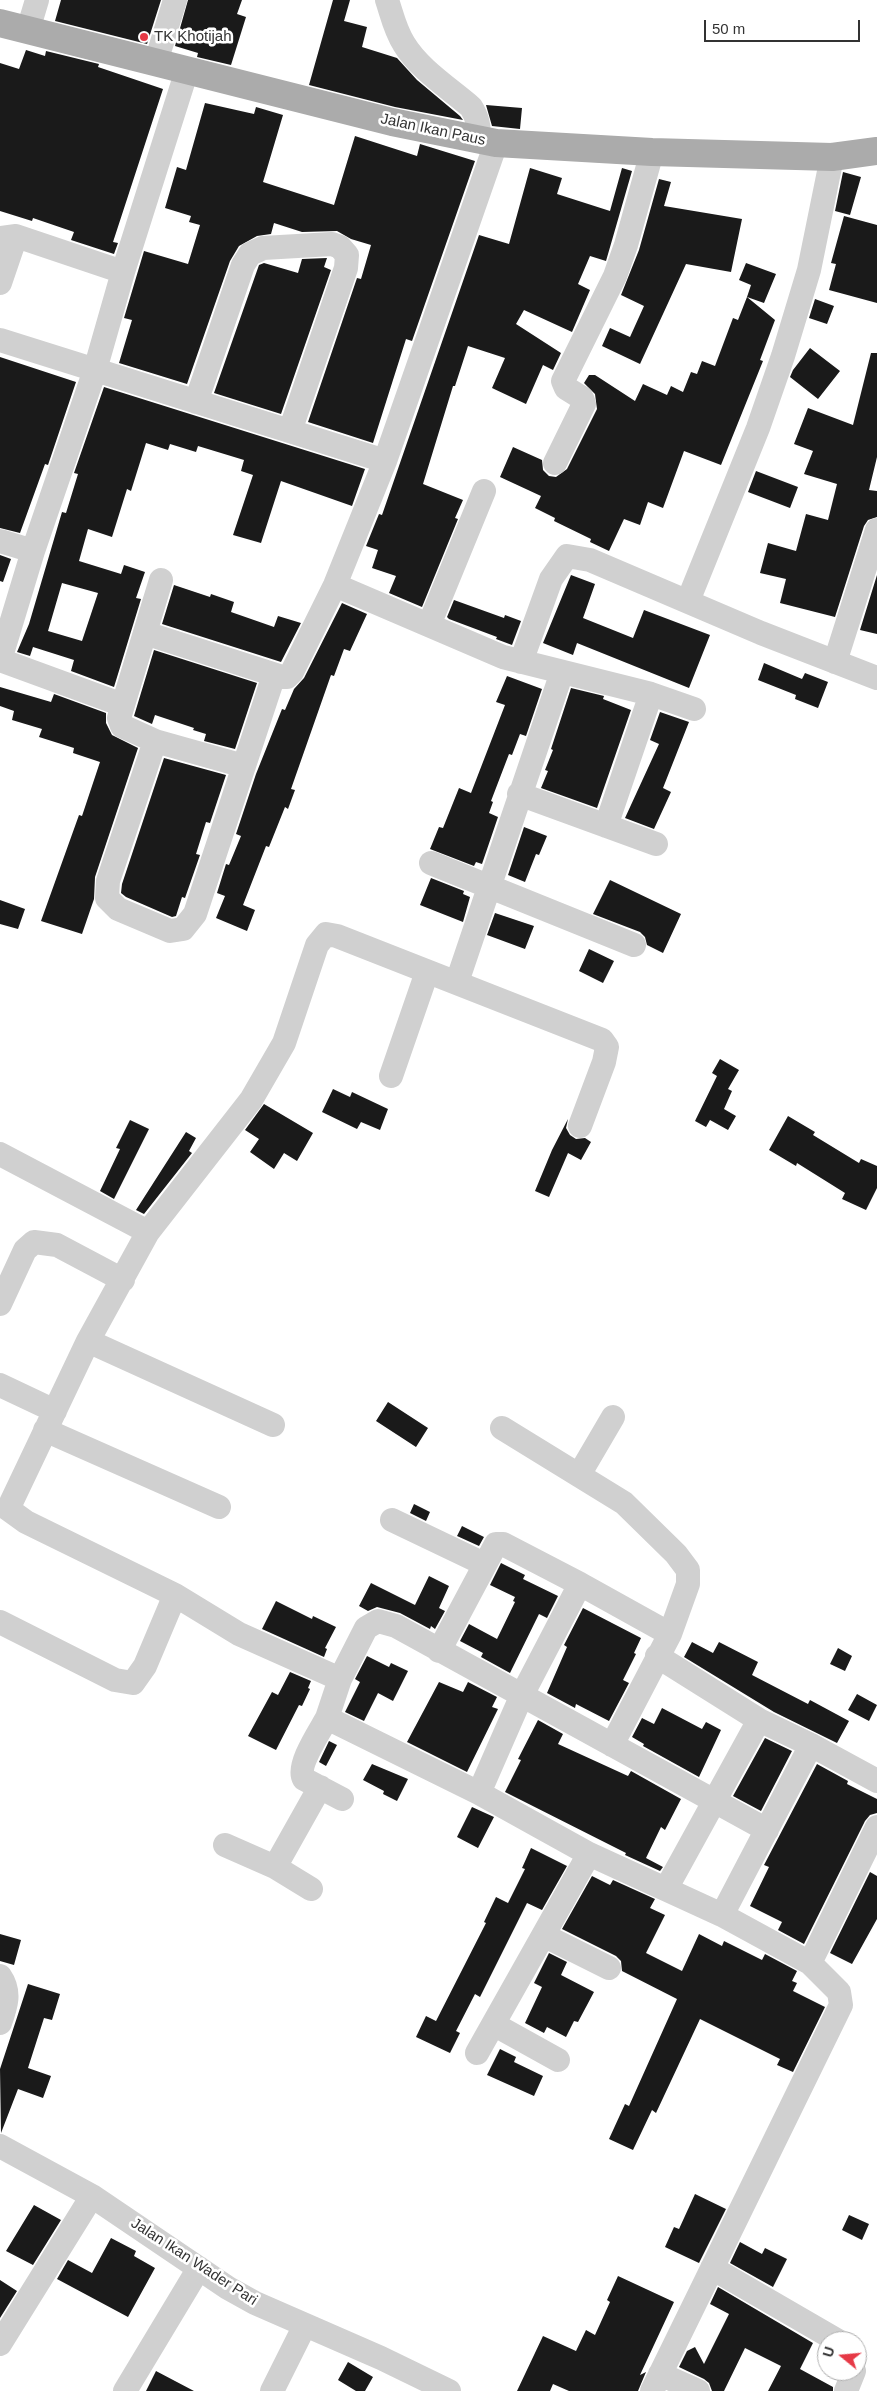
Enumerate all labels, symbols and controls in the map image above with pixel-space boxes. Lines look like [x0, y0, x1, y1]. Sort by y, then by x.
scale bar [707, 10, 863, 42]
text: 50 m [712, 20, 745, 37]
place label: TK Khotijah [154, 28, 232, 46]
marker: TK Khotijah [138, 31, 150, 43]
street label: Jalan Ikan Paus [379, 110, 487, 150]
street label: Jalan Ikan Wader Pari [127, 2214, 261, 2310]
north arrow [817, 2331, 867, 2381]
text: U [819, 2345, 838, 2359]

